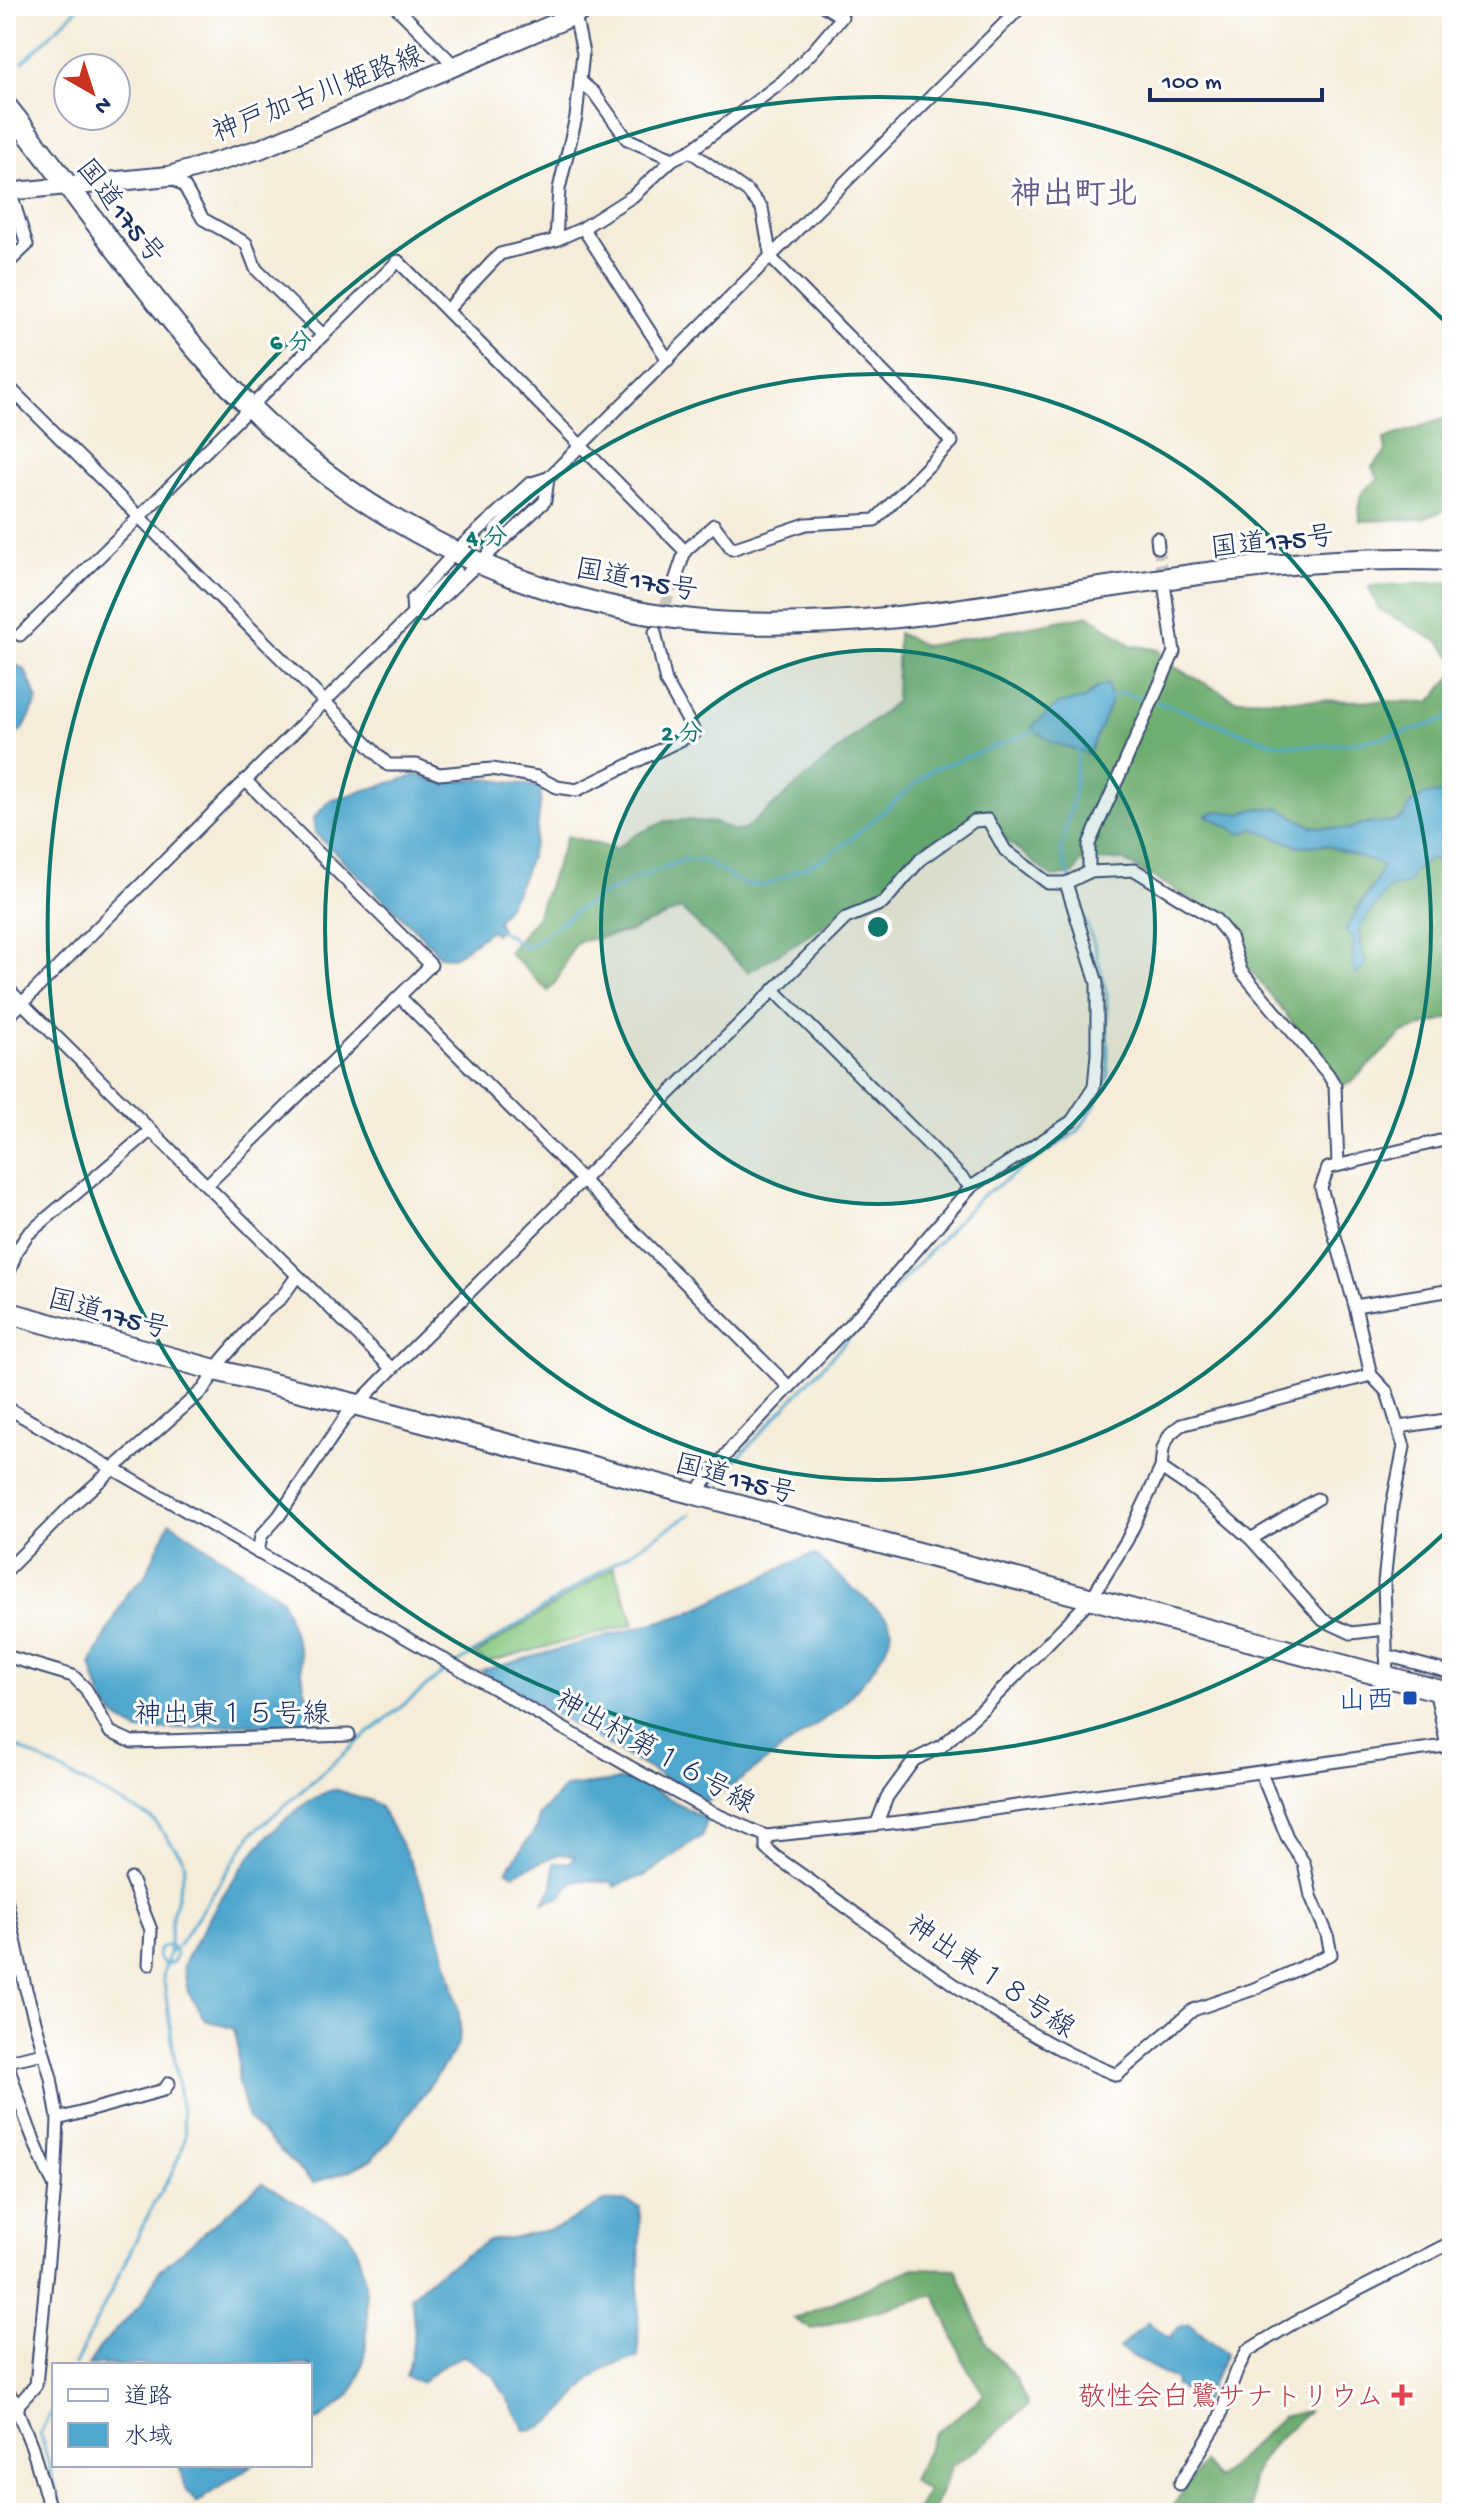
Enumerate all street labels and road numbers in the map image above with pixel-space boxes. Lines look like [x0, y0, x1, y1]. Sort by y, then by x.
street label: 神戸加古川姫路線 [208, 40, 429, 152]
street label: 国道175号 [67, 153, 171, 272]
street label: 国道175号 [1209, 521, 1336, 567]
street label: 国道175号 [572, 553, 701, 611]
street label: 国道175号 [43, 1283, 173, 1348]
street label: 国道175号 [670, 1448, 800, 1513]
street label: 神出村第１６号線 [548, 1684, 760, 1823]
street label: 神出東１５号線 [134, 1699, 330, 1733]
street label: 神出東１８号線 [899, 1909, 1081, 2047]

